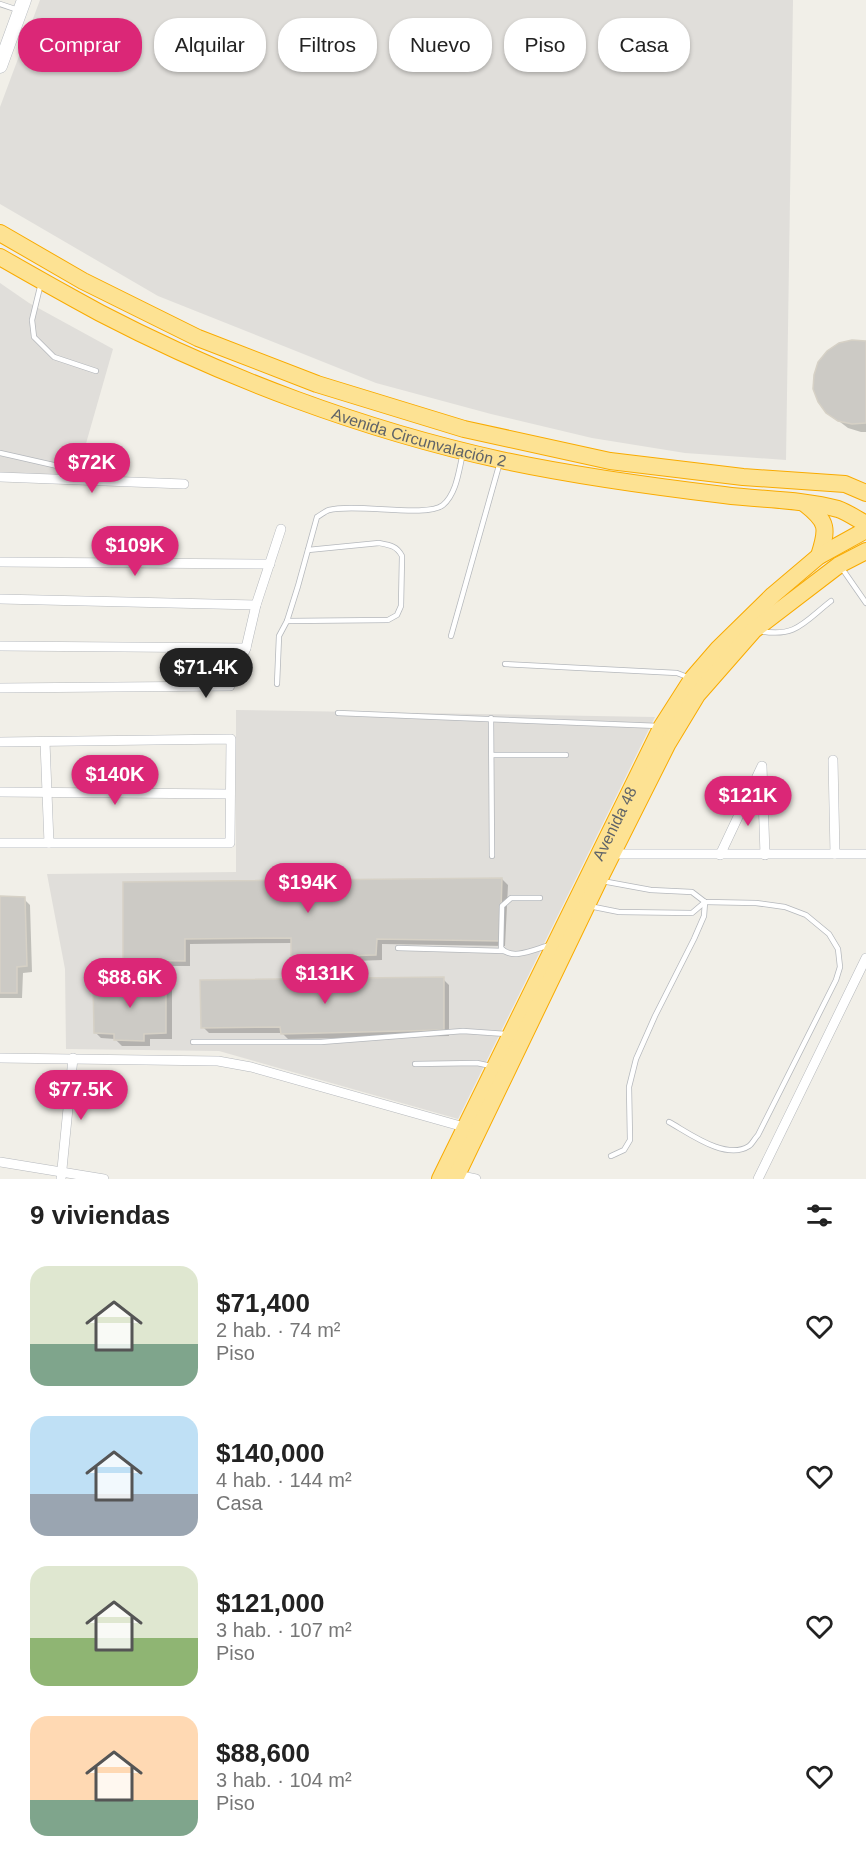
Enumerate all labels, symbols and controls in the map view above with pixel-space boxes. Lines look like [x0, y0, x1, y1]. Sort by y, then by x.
chip: Comprar [18, 18, 142, 72]
chip: Alquilar [154, 18, 266, 72]
chip: Filtros [278, 18, 377, 72]
chip: Nuevo [389, 18, 492, 72]
chip: Piso [504, 18, 586, 72]
chip: Casa [598, 18, 690, 72]
street label: Avenida Circunvalación 2 [330, 405, 508, 469]
pin: $72K [56, 443, 128, 494]
text: $72K [68, 451, 116, 473]
pin: $109K [93, 526, 177, 577]
text: $109K [106, 534, 164, 556]
pin: $71.4K [157, 648, 255, 699]
text: $71.4K [174, 656, 238, 678]
pin: $140K [73, 755, 157, 806]
text: $140K [86, 763, 144, 785]
pin: $121K [706, 776, 790, 827]
street label: Avenida 48 [589, 784, 640, 863]
text: $121K [719, 784, 777, 806]
pin: $194K [266, 863, 350, 914]
text: $194K [279, 871, 337, 893]
pin: $131K [283, 954, 367, 1005]
pin: $88.6K [81, 958, 179, 1009]
text: $131K [296, 962, 354, 984]
text: $88.6K [98, 966, 162, 988]
pin: $77.5K [32, 1070, 130, 1121]
text: $77.5K [49, 1078, 113, 1100]
icon: filters [803, 1199, 836, 1232]
text: 9 viviendas [30, 1200, 170, 1230]
text: $71,400 [216, 1288, 310, 1318]
icon: home [78, 1290, 150, 1362]
icon: heart [803, 1310, 836, 1343]
text: 2 hab. · 74 m² [216, 1319, 341, 1341]
text: Piso [216, 1342, 255, 1364]
text: $140,000 [216, 1438, 324, 1468]
icon: home [78, 1440, 150, 1512]
icon: heart [803, 1460, 836, 1493]
text: 4 hab. · 144 m² [216, 1469, 352, 1491]
text: Casa [216, 1492, 263, 1514]
text: $121,000 [216, 1588, 324, 1618]
icon: home [78, 1590, 150, 1662]
icon: heart [803, 1610, 836, 1643]
text: 3 hab. · 107 m² [216, 1619, 352, 1641]
text: Piso [216, 1642, 255, 1664]
text: $88,600 [216, 1738, 310, 1768]
icon: home [78, 1740, 150, 1812]
icon: heart [803, 1760, 836, 1793]
text: 3 hab. · 104 m² [216, 1769, 352, 1791]
text: Piso [216, 1792, 255, 1814]

